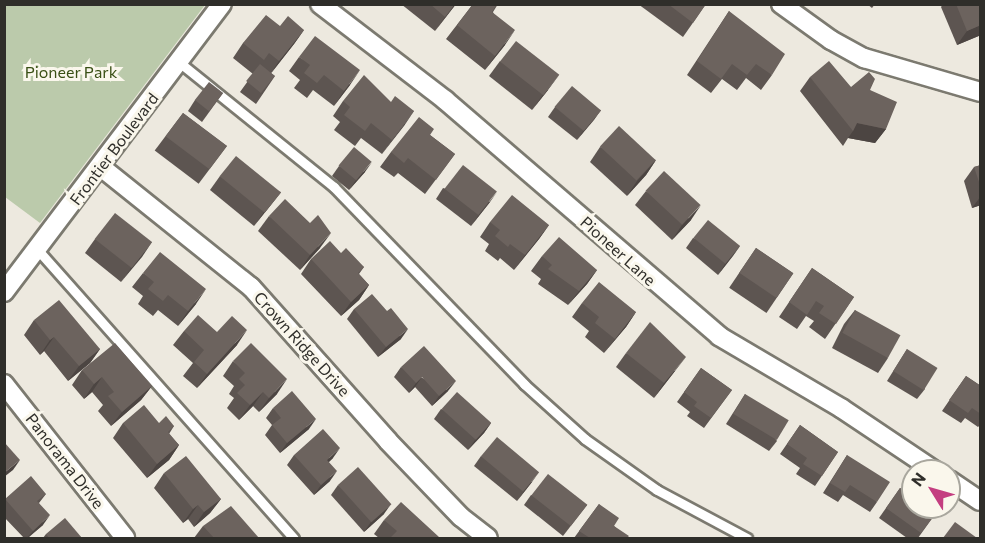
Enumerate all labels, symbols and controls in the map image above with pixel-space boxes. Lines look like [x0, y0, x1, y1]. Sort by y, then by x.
park label: Pioneer Park [25, 62, 117, 82]
street label: Frontier Boulevard [66, 89, 162, 209]
street label: Pioneer Lane [577, 212, 659, 290]
street label: Crown Ridge Drive [250, 288, 354, 400]
street label: Panorama Drive [22, 409, 108, 513]
north arrow [901, 459, 961, 519]
text: N [907, 469, 929, 490]

